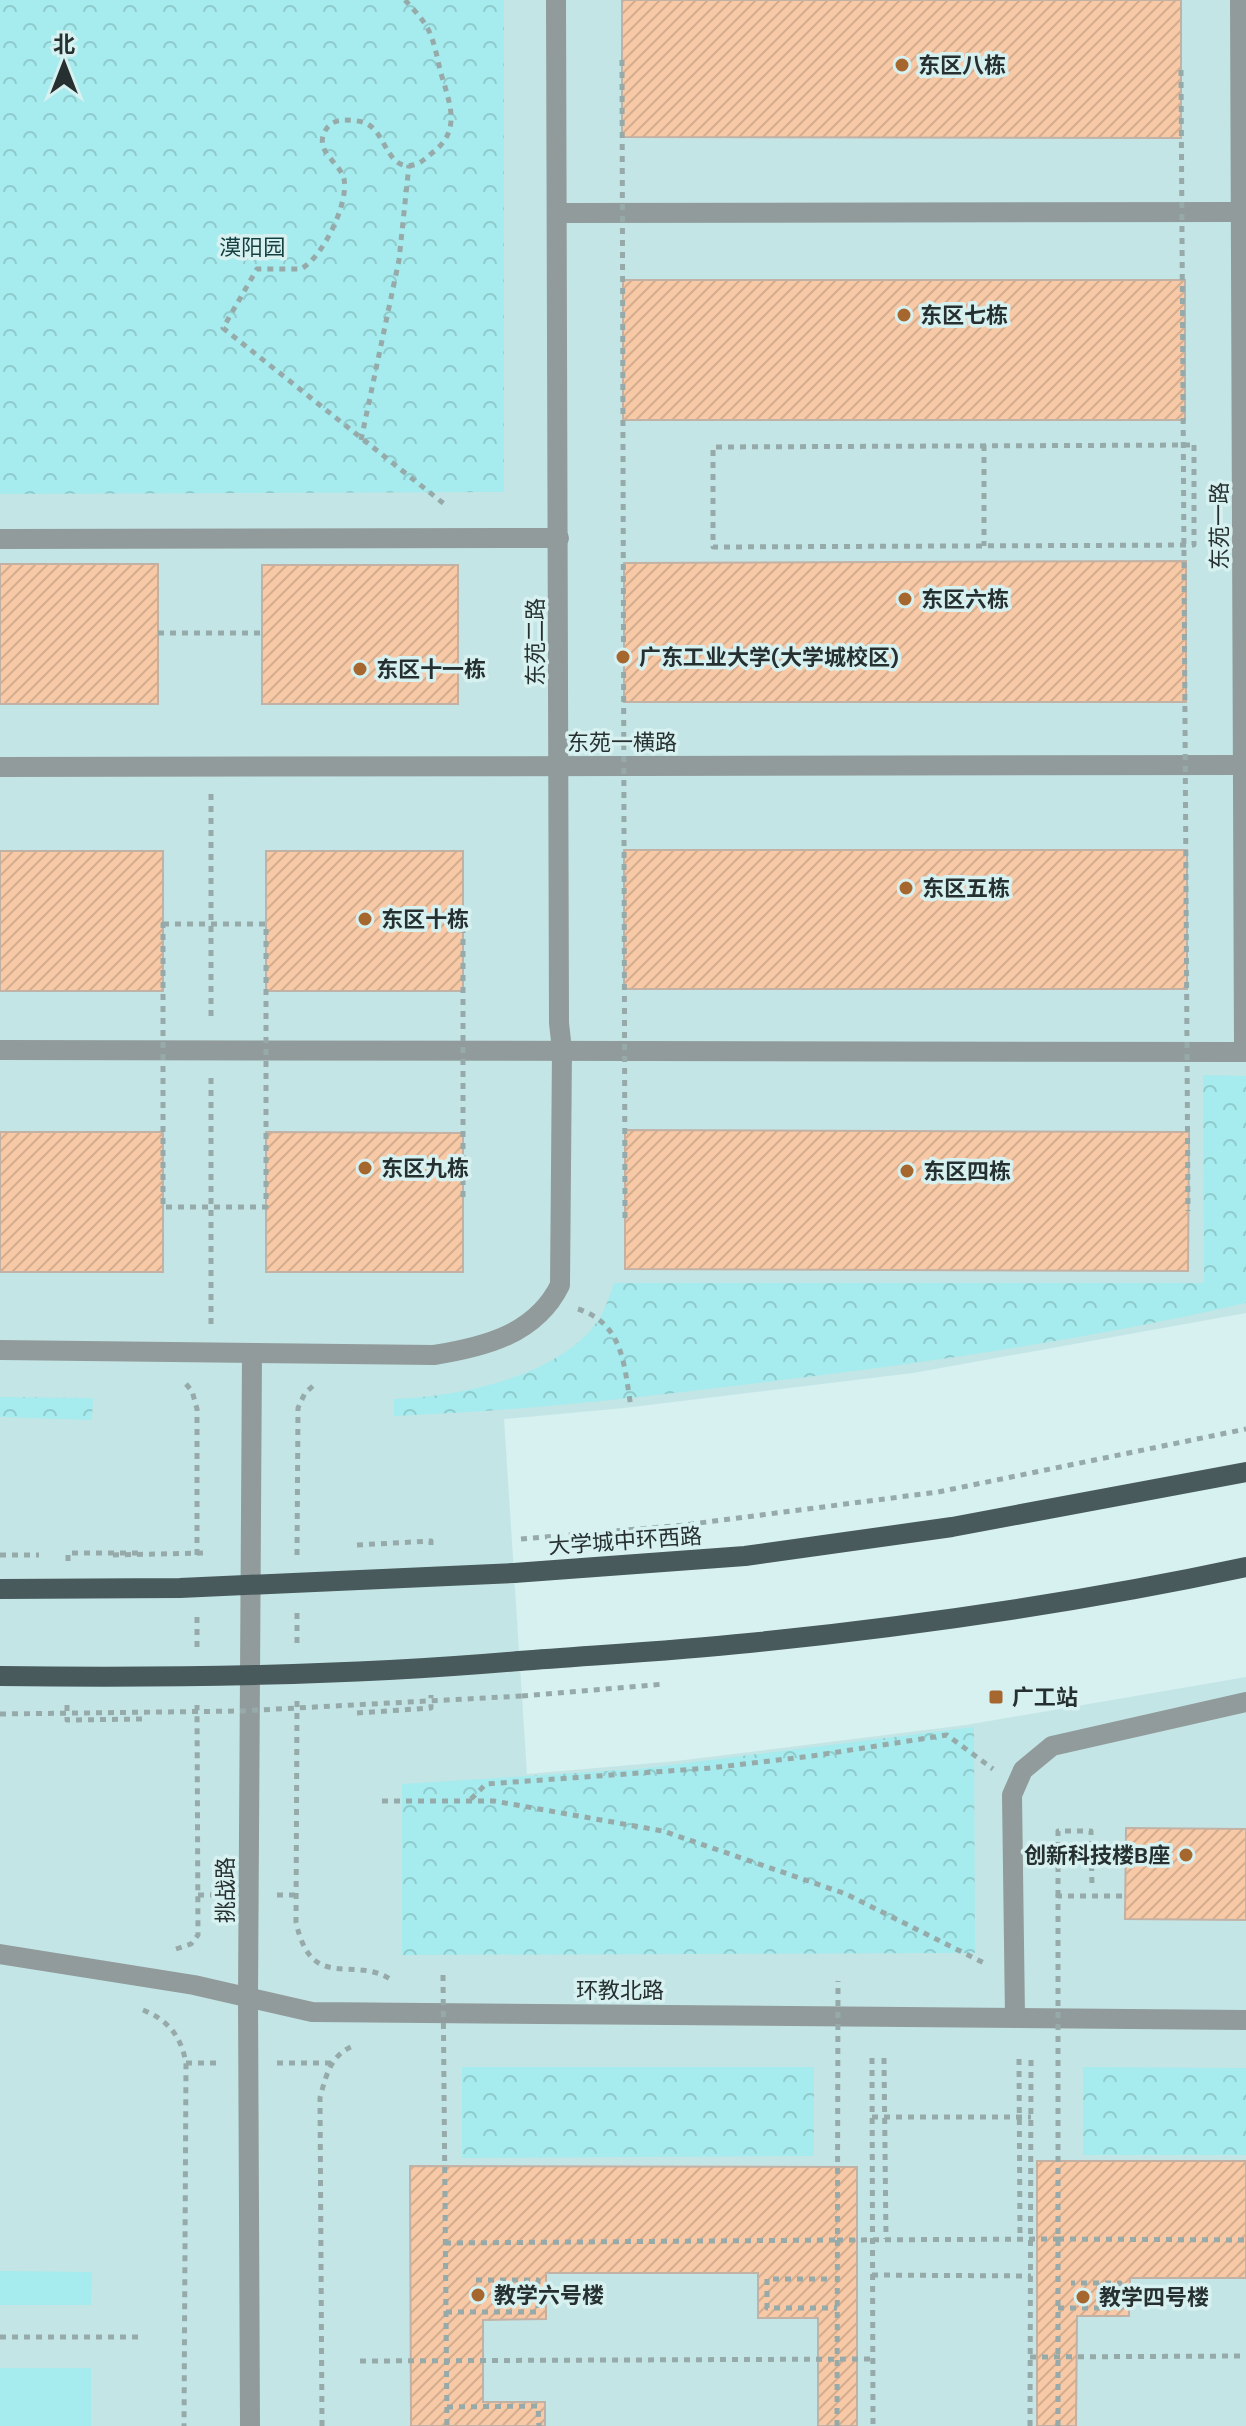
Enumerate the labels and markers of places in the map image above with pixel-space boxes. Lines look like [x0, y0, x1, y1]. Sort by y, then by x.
place label: 东区八栋 [918, 51, 1006, 80]
marker: 东区八栋 [893, 56, 911, 74]
place label: 东区七栋 [920, 301, 1008, 330]
marker: 东区七栋 [895, 306, 913, 324]
place label: 东区六栋 [921, 585, 1009, 614]
marker: 东区六栋 [896, 590, 914, 608]
place label: 广东工业大学(大学城校区) [639, 643, 899, 672]
marker: 广东工业大学(大学城校区) [614, 648, 632, 666]
place label: 东区十一栋 [376, 655, 486, 684]
marker: 东区十一栋 [351, 660, 369, 678]
place label: 东区五栋 [922, 874, 1010, 903]
marker: 东区五栋 [897, 879, 915, 897]
place label: 东区十栋 [381, 905, 469, 934]
marker: 东区十栋 [356, 910, 374, 928]
place label: 东区九栋 [381, 1154, 469, 1183]
place label: 东区四栋 [923, 1157, 1011, 1186]
marker: 东区九栋 [356, 1159, 374, 1177]
marker: 东区四栋 [898, 1162, 916, 1180]
place label: 广工站 [1012, 1683, 1078, 1712]
marker: 广工站 [987, 1688, 1005, 1706]
place label: 创新科技楼B座 [1024, 1841, 1170, 1870]
marker: 创新科技楼B座 [1177, 1846, 1195, 1864]
place label: 教学六号楼 [494, 2281, 604, 2310]
place label: 教学四号楼 [1099, 2283, 1209, 2312]
marker: 教学六号楼 [469, 2286, 487, 2304]
marker: 教学四号楼 [1074, 2288, 1092, 2306]

